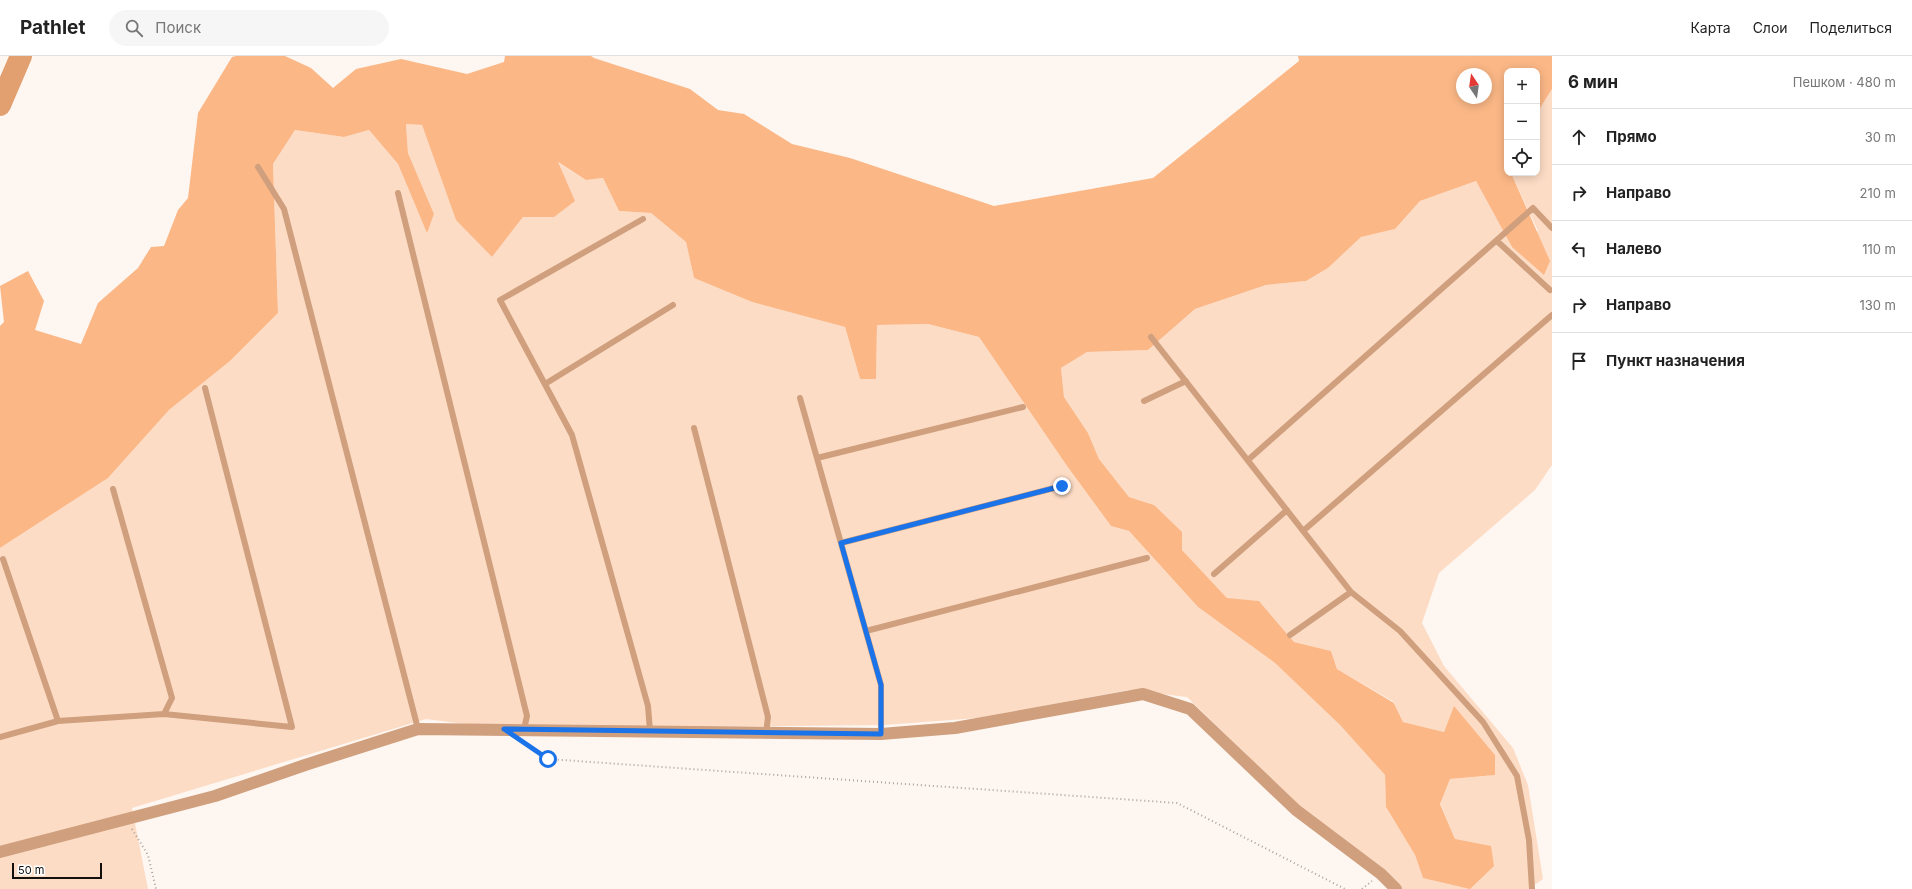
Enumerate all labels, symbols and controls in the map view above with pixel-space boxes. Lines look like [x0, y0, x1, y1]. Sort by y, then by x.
search box [109, 10, 389, 46]
text: Pathlet [20, 16, 85, 39]
icon: search [123, 17, 145, 39]
text: Поиск [155, 18, 201, 37]
text: Карта [1690, 19, 1731, 36]
text: Слои [1753, 19, 1788, 36]
text: Поделиться [1810, 19, 1892, 36]
north arrow [1456, 68, 1492, 104]
map controls [1504, 68, 1540, 176]
button: + [1504, 68, 1540, 104]
text: 6 мин [1568, 72, 1618, 92]
text: Пешком · 480 m [1793, 74, 1896, 90]
button: − [1504, 104, 1540, 140]
icon: ahead [1568, 126, 1590, 148]
text: Прямо [1606, 127, 1657, 146]
text: 30 m [1865, 129, 1896, 145]
button: locate [1504, 140, 1540, 176]
icon: right [1568, 182, 1590, 204]
text: Направо [1606, 183, 1671, 202]
text: 210 m [1860, 185, 1896, 201]
icon: left [1568, 238, 1590, 260]
text: Налево [1606, 239, 1662, 258]
text: 110 m [1862, 241, 1896, 257]
icon: right [1568, 294, 1590, 316]
text: Направо [1606, 295, 1671, 314]
text: 130 m [1859, 297, 1896, 313]
icon: arrive [1568, 350, 1590, 372]
text: Пункт назначения [1606, 351, 1745, 370]
route end [1053, 477, 1071, 495]
route start [539, 750, 557, 768]
scale bar [12, 861, 102, 880]
text: 50 m [18, 863, 44, 877]

